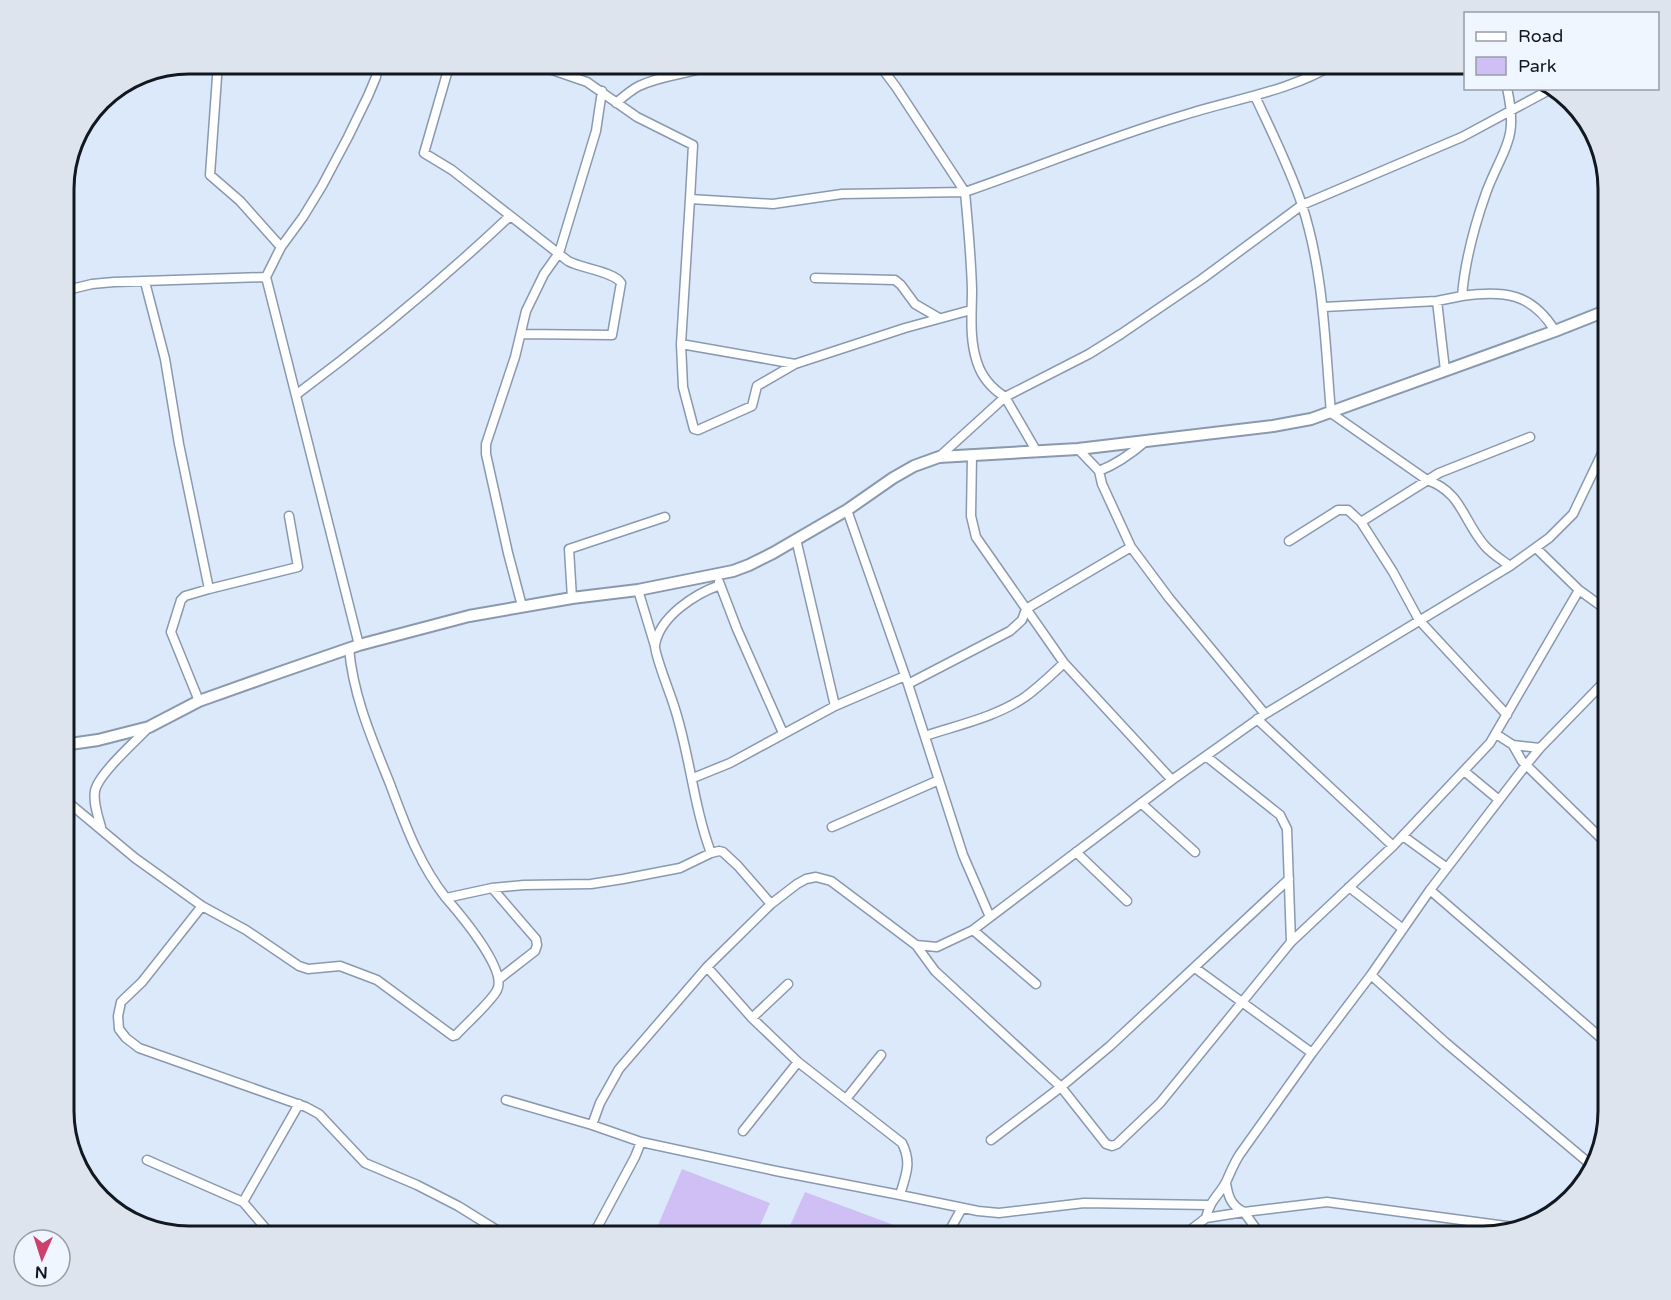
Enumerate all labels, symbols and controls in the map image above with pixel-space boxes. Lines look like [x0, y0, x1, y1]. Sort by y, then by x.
legend [1464, 12, 1659, 90]
text: Road [1518, 25, 1563, 47]
text: Park [1518, 55, 1557, 77]
north arrow [12, 1228, 72, 1288]
text: N [34, 1262, 48, 1282]

